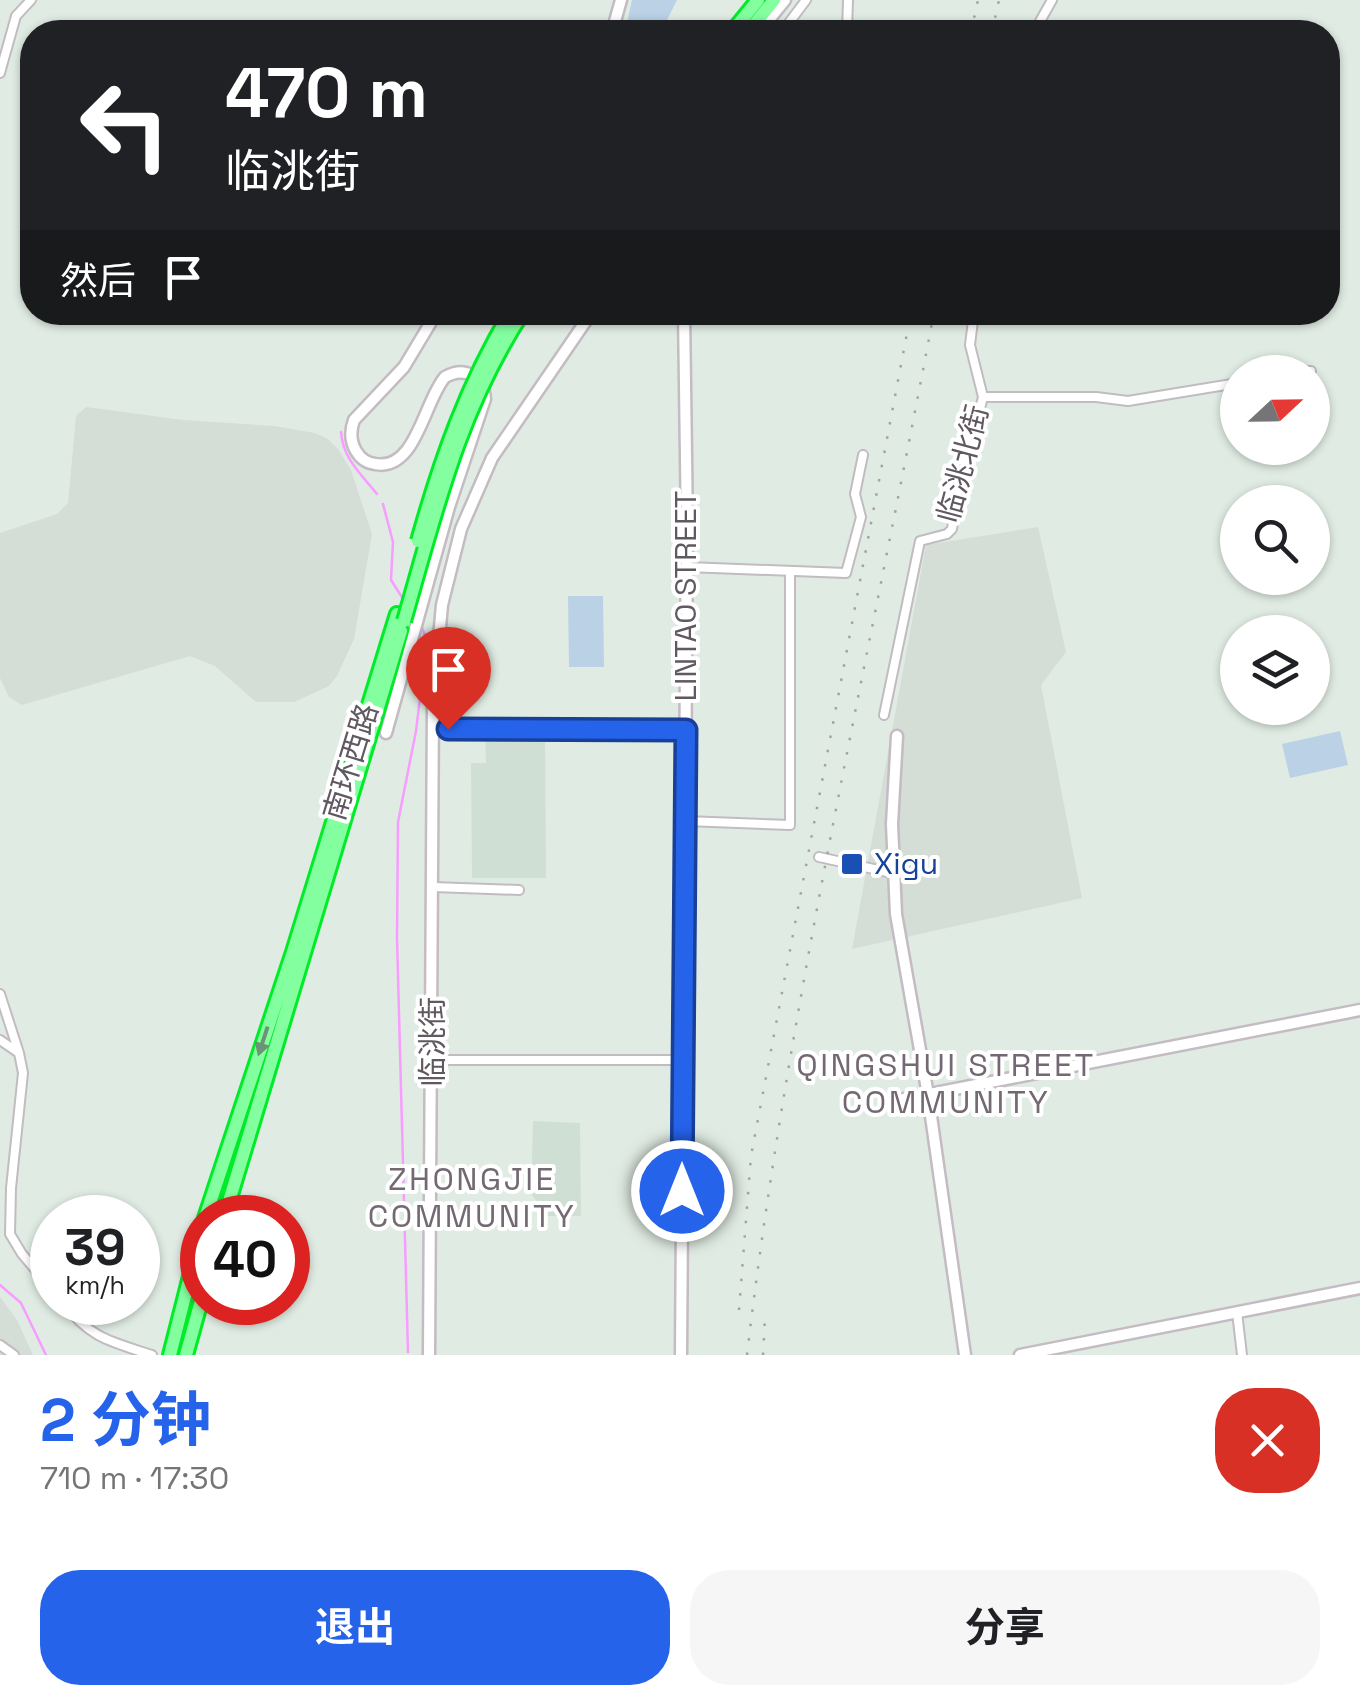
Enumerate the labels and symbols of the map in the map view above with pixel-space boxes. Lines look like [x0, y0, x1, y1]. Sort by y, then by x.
north arrow [1220, 355, 1330, 465]
street label: 临洮北街 [928, 401, 997, 527]
street label: LINTAO STREET [666, 491, 705, 701]
pin [406, 627, 491, 730]
street label: 南环西路 [314, 699, 387, 825]
place label: Xigu [874, 844, 938, 883]
marker: Xigu [839, 851, 865, 877]
street label: 临洮街 [413, 997, 452, 1087]
one-way arrow [255, 1027, 270, 1057]
district label: QINGSHUI STREET COMMUNITY [796, 1045, 1096, 1122]
position arrow [630, 1139, 734, 1243]
district label: ZHONGJIE COMMUNITY [368, 1159, 576, 1236]
speed limit sign: 40 [180, 1195, 310, 1325]

